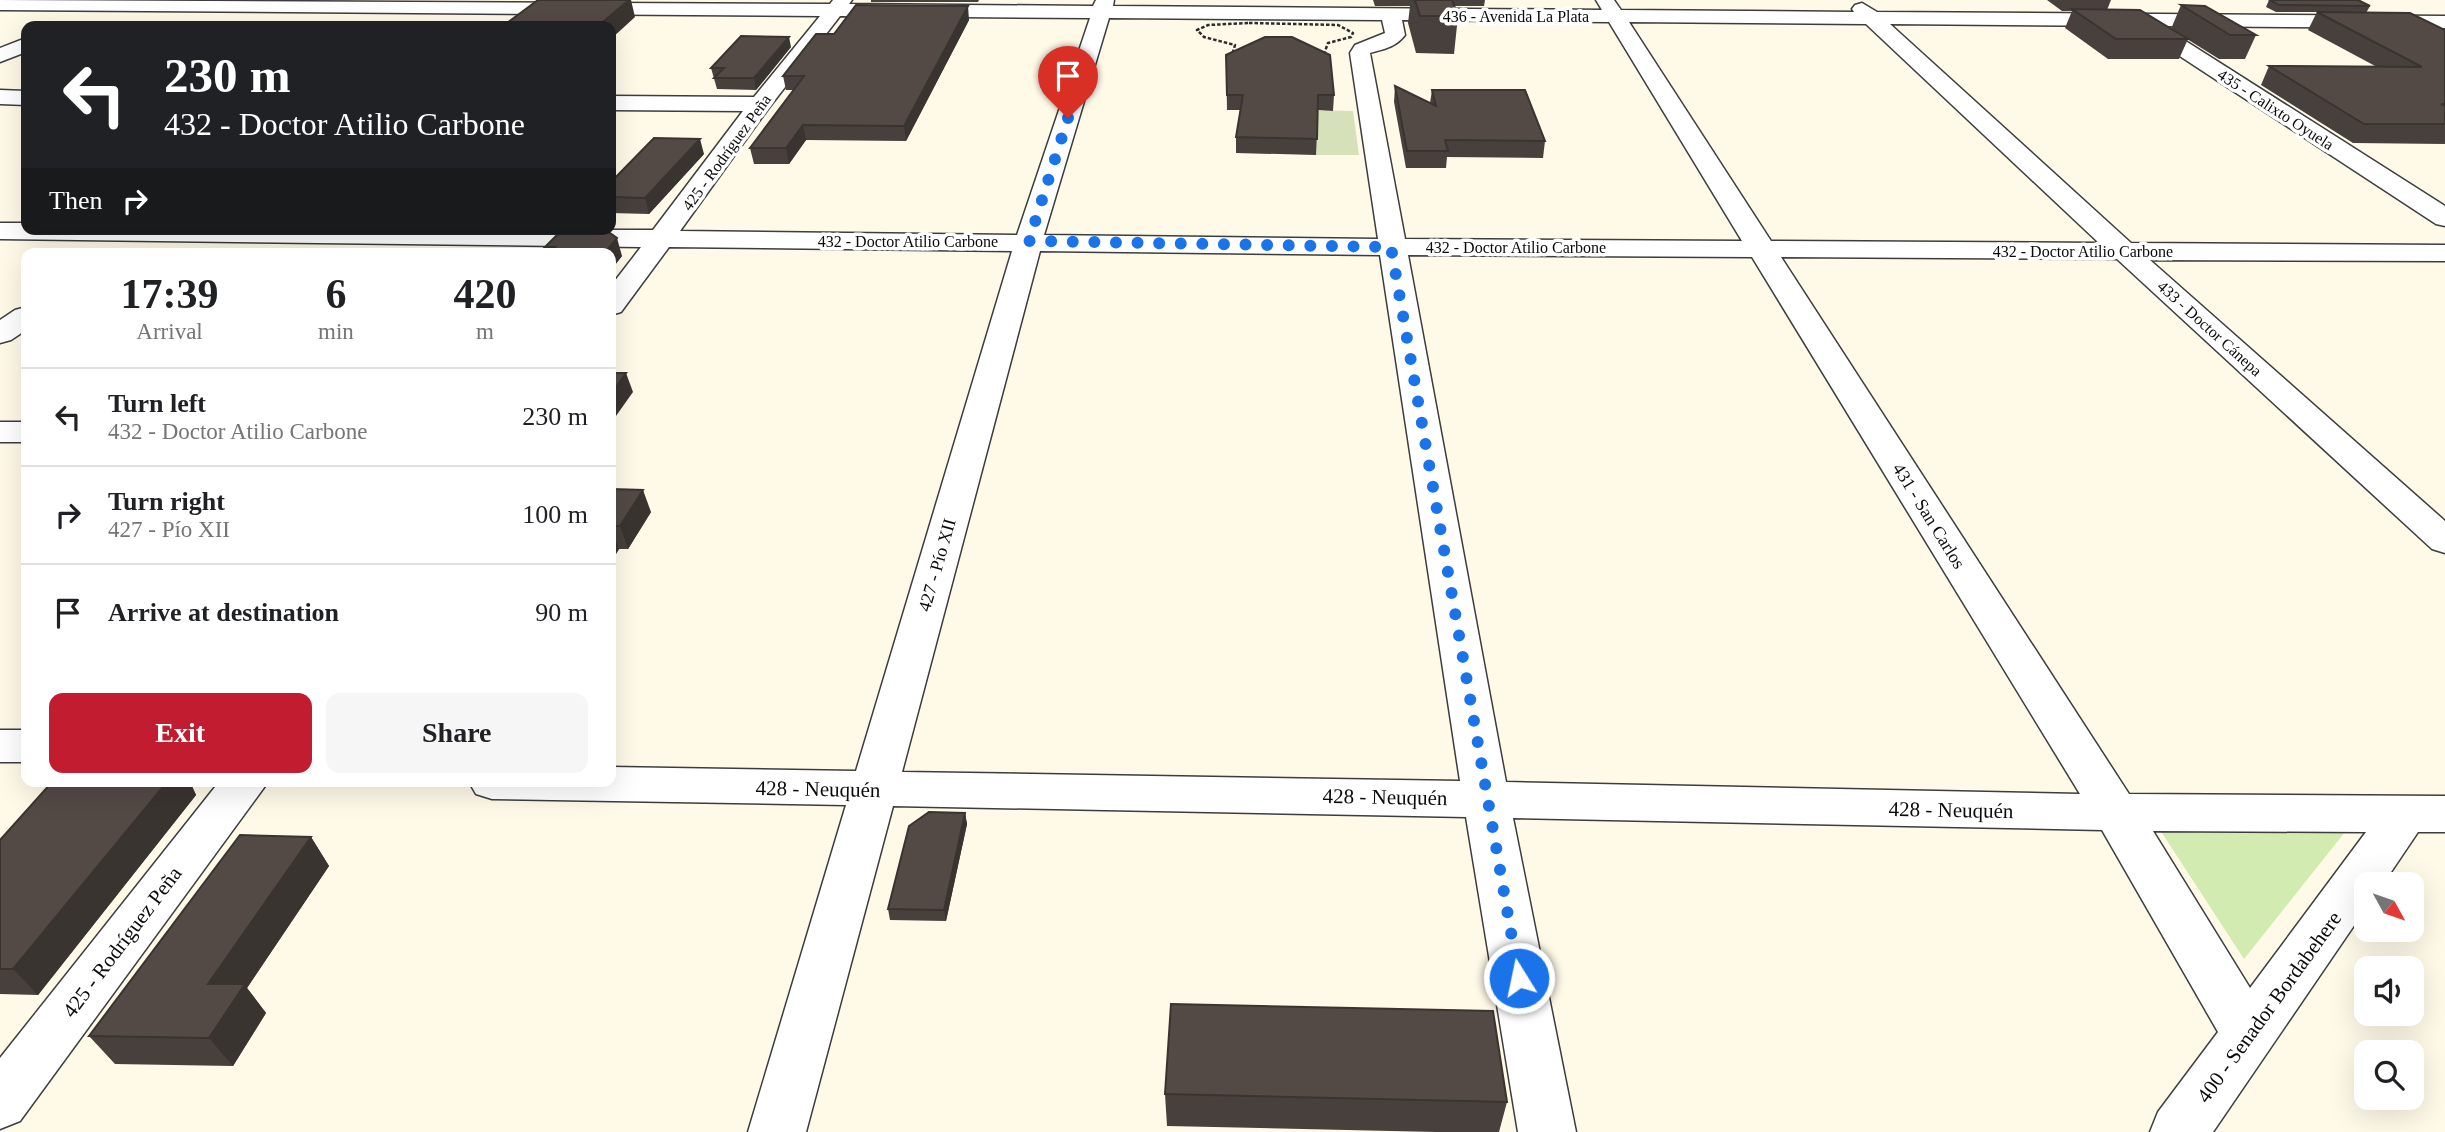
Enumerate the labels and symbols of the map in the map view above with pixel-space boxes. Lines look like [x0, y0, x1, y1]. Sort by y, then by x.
street label: 436 - Avenida La Plata [1443, 8, 1589, 25]
pin [1038, 46, 1098, 118]
street label: 435 - Calixto Oyuela [2214, 66, 2337, 154]
street label: 425 - Rodríguez Peña [679, 91, 775, 214]
street label: 432 - Doctor Atilio Carbone [818, 233, 998, 250]
street label: 432 - Doctor Atilio Carbone [1426, 239, 1606, 256]
street label: 432 - Doctor Atilio Carbone [1993, 243, 2173, 260]
street label: 433 - Doctor Cánepa [2154, 277, 2265, 380]
street label: 431 - San Carlos [1889, 460, 1969, 572]
street label: 427 - Pío XII [914, 516, 960, 614]
street label: 428 - Neuquén [755, 776, 881, 802]
street label: 428 - Neuquén [1322, 784, 1448, 810]
street label: 428 - Neuquén [1888, 797, 2014, 823]
street label: 425 - Rodríguez Peña [57, 861, 187, 1022]
north arrow [2354, 872, 2424, 942]
street label: 400 - Senador Bordabehere [2192, 907, 2346, 1107]
position arrow [1482, 941, 1556, 1015]

